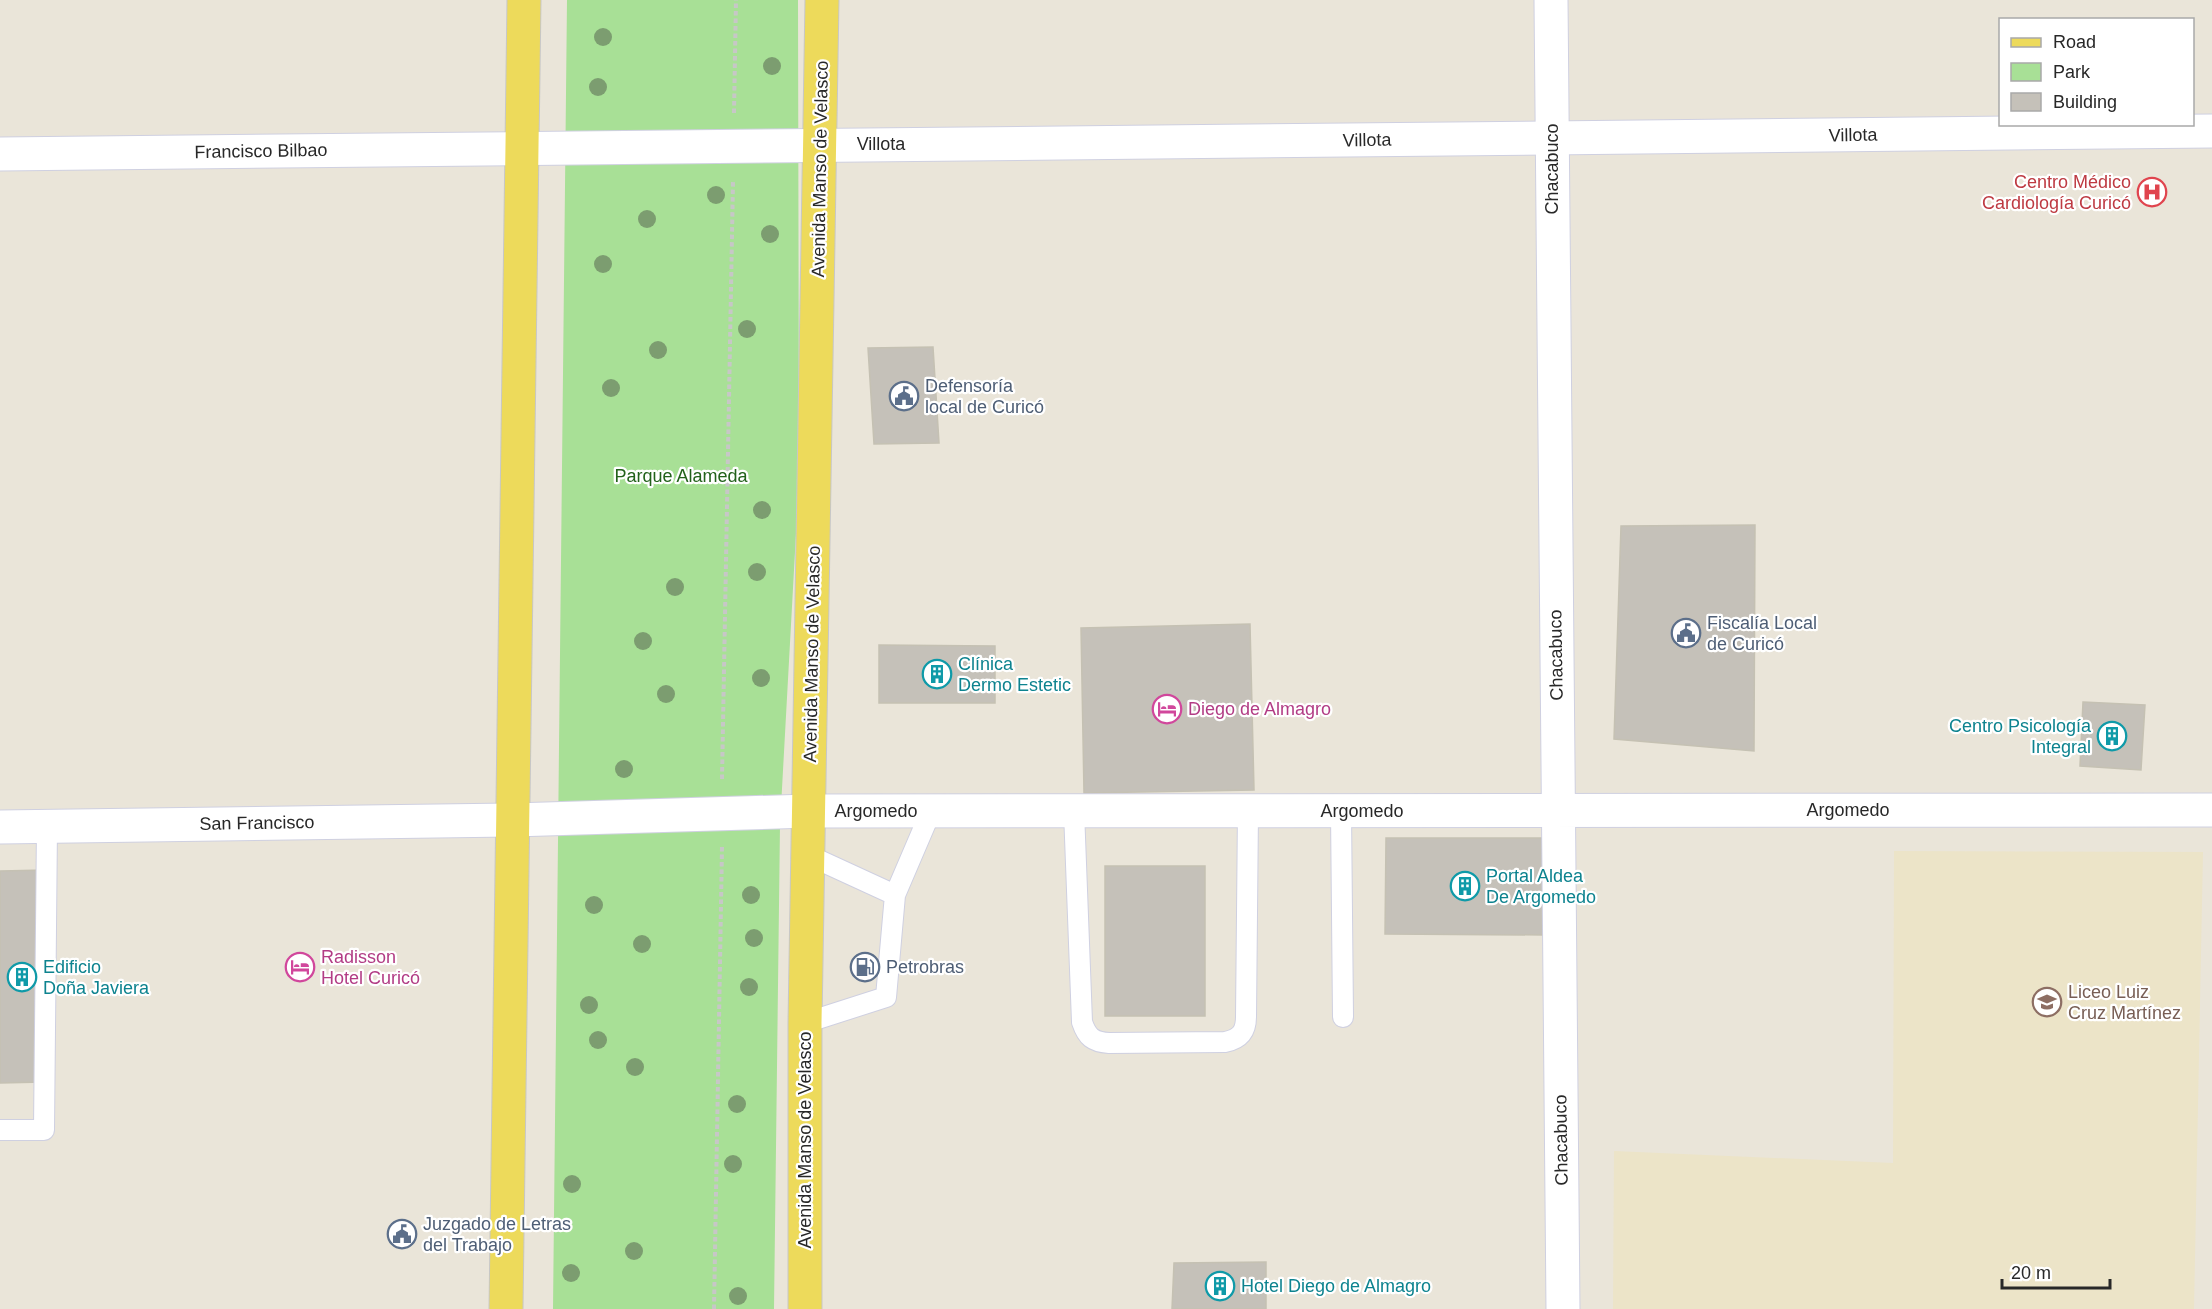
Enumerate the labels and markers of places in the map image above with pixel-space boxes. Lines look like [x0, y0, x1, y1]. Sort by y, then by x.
place label: Centro Médico Cardiología Curicó [1982, 172, 2131, 213]
hospital icon: Centro Médico Cardiología Curicó [2136, 176, 2168, 208]
place label: Defensoría local de Curicó [925, 376, 1044, 417]
public building icon: Defensoría local de Curicó [888, 380, 920, 412]
place label: Fiscalía Local de Curicó [1707, 613, 1817, 654]
public building icon: Fiscalía Local de Curicó [1670, 617, 1702, 649]
place label: Clínica Dermo Estetic [958, 654, 1071, 695]
building icon: Clínica Dermo Estetic [921, 658, 953, 690]
hotel icon: Diego de Almagro [1151, 693, 1183, 725]
place label: Diego de Almagro [1188, 699, 1331, 719]
place label: Centro Psicología Integral [1949, 716, 2092, 757]
building icon: Centro Psicología Integral [2096, 720, 2128, 752]
place label: Portal Aldea De Argomedo [1486, 866, 1596, 907]
building icon: Portal Aldea De Argomedo [1449, 870, 1481, 902]
place label: Radisson Hotel Curicó [321, 947, 420, 988]
hotel icon: Radisson Hotel Curicó [284, 951, 316, 983]
fuel station icon: Petrobras [849, 951, 881, 983]
place label: Edificio Doña Javiera [43, 957, 150, 998]
place label: Petrobras [886, 957, 964, 977]
building icon: Edificio Doña Javiera [6, 961, 38, 993]
place label: Liceo Luiz Cruz Martínez [2068, 982, 2181, 1023]
school or university icon: Liceo Luiz Cruz Martínez [2031, 986, 2063, 1018]
place label: Juzgado de Letras del Trabajo [423, 1214, 571, 1255]
public building icon: Juzgado de Letras del Trabajo [386, 1218, 418, 1250]
building icon: Hotel Diego de Almagro [1204, 1270, 1236, 1302]
place label: Hotel Diego de Almagro [1241, 1276, 1431, 1296]

